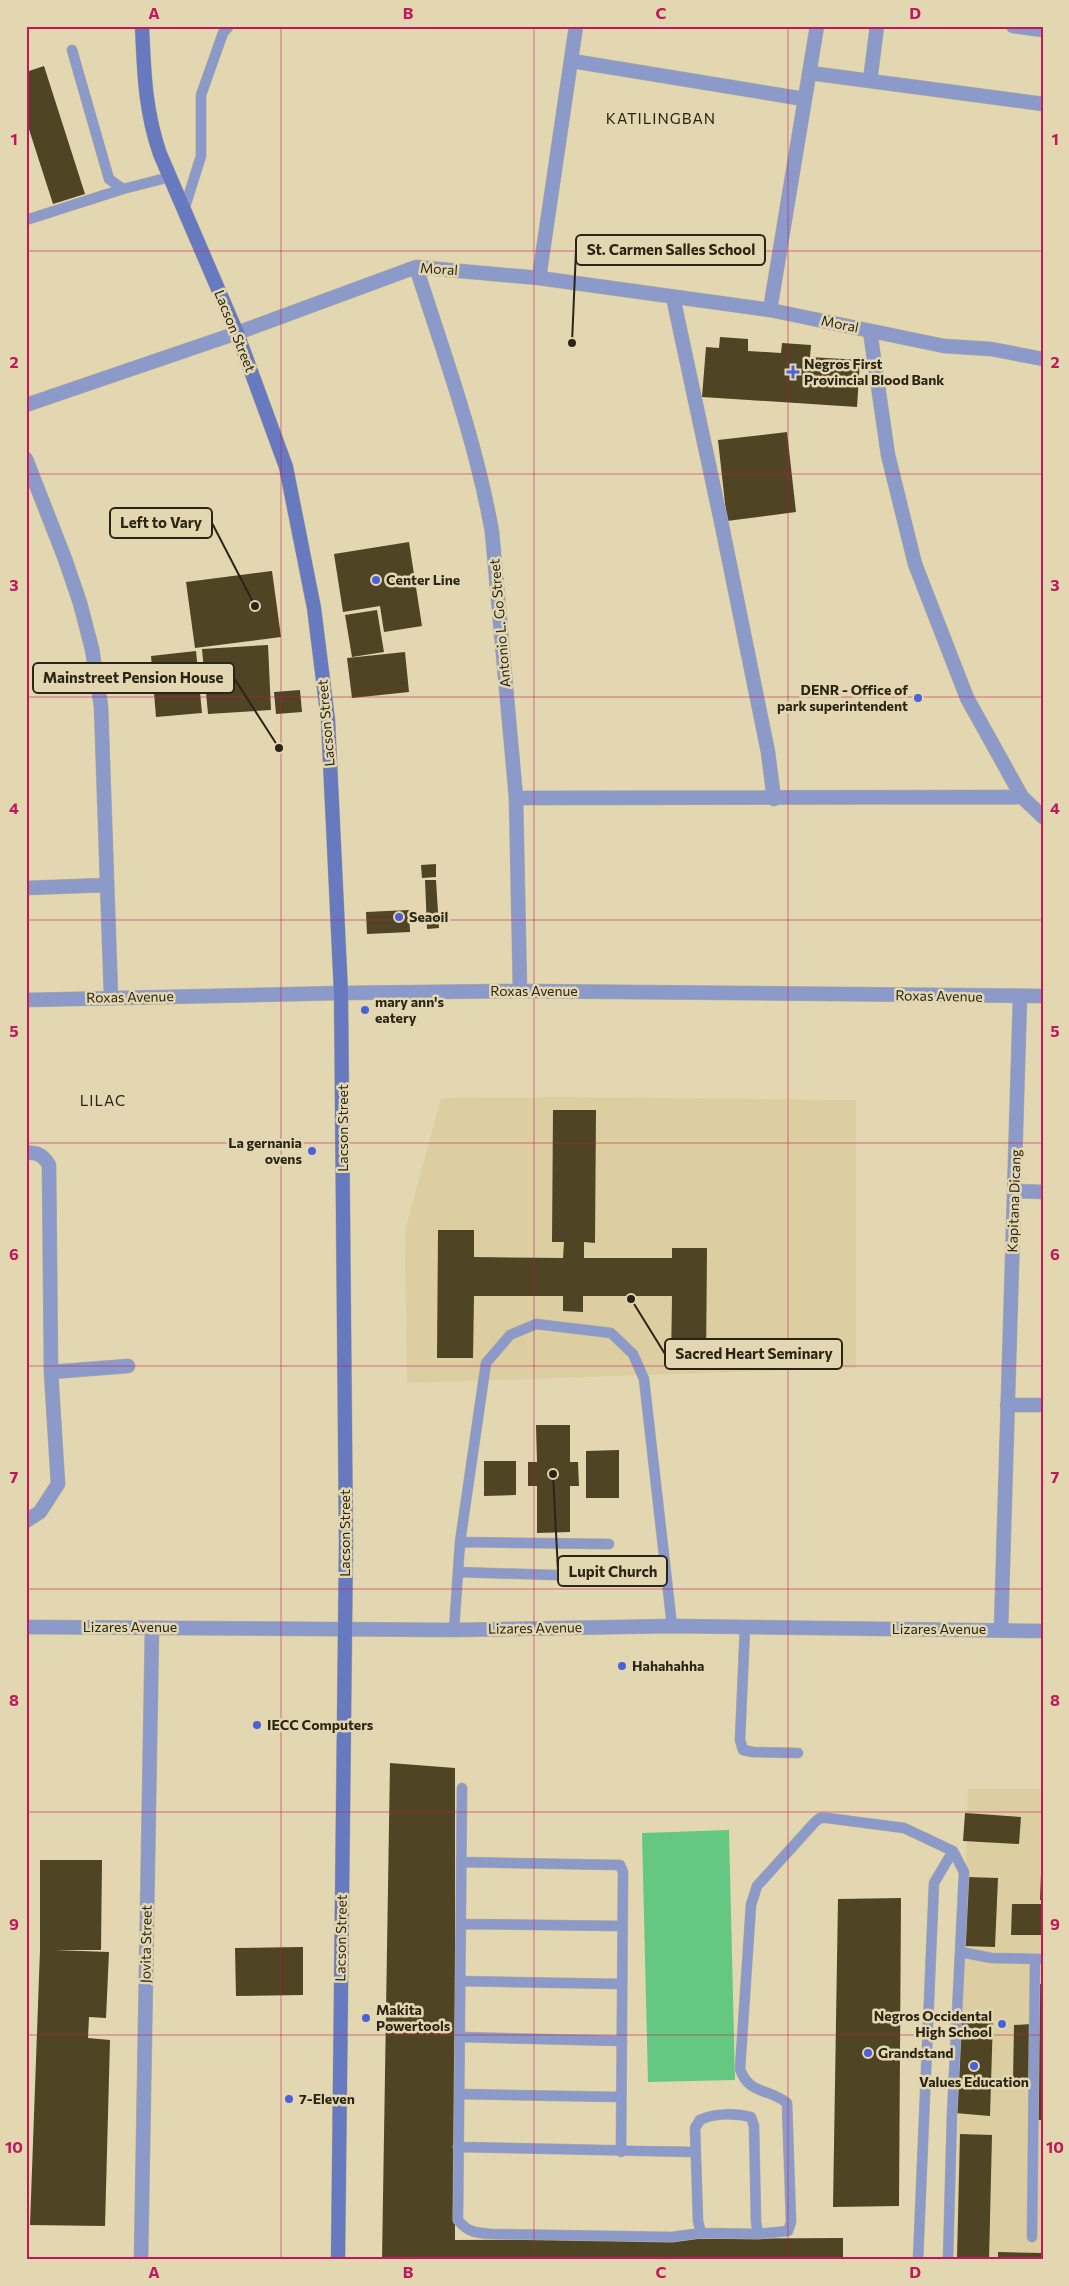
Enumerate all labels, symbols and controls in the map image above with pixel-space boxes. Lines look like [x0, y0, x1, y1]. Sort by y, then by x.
text: A [148, 3, 160, 22]
text: B [403, 3, 414, 22]
text: C [656, 3, 667, 22]
text: D [909, 3, 921, 22]
district label: KATILINGBAN [606, 109, 716, 127]
text: 1 [10, 129, 18, 148]
text: 1 [1051, 129, 1059, 148]
callout: St. Carmen Salles School [576, 235, 765, 265]
text: St. Carmen Salles School [587, 240, 755, 258]
street label: Moral [419, 259, 459, 278]
street label: Lacson Street [211, 287, 260, 375]
street label: Moral [820, 311, 860, 336]
text: 2 [9, 352, 19, 371]
text: 2 [1050, 352, 1060, 371]
place label: Negros First Provincial Blood Bank [804, 355, 944, 388]
marker: Negros First Provincial Blood Bank [786, 365, 800, 379]
callout: Left to Vary [110, 508, 212, 538]
text: Left to Vary [120, 513, 203, 531]
street label: Antonio L. Go Street [485, 558, 514, 688]
place label: Center Line [386, 571, 460, 588]
marker: Center Line [370, 574, 382, 586]
text: 3 [9, 575, 19, 594]
text: 3 [1050, 575, 1060, 594]
callout: Mainstreet Pension House [33, 663, 234, 693]
text: Mainstreet Pension House [43, 668, 223, 686]
street label: Lacson Street [313, 679, 338, 767]
place label: DENR - Office of park superintendent [777, 681, 908, 714]
marker: DENR - Office of park superintendent [912, 692, 924, 704]
text: 4 [9, 798, 19, 817]
text: 4 [1050, 798, 1060, 817]
place label: Seaoil [409, 908, 448, 925]
marker: Seaoil [393, 911, 405, 923]
street label: Roxas Avenue [490, 982, 578, 999]
street label: Roxas Avenue [895, 986, 983, 1005]
street label: Roxas Avenue [86, 987, 174, 1006]
place label: mary ann's eatery [375, 993, 444, 1026]
marker: mary ann's eatery [359, 1004, 371, 1016]
text: 5 [9, 1021, 19, 1040]
text: 5 [1050, 1021, 1060, 1040]
street label: Lacson Street [334, 1084, 351, 1172]
district label: LILAC [80, 1091, 126, 1109]
place label: La gernania ovens [228, 1134, 302, 1167]
marker: La gernania ovens [306, 1145, 318, 1157]
street label: Kapitana Dicang [1003, 1149, 1024, 1253]
text: 6 [9, 1244, 19, 1263]
text: 6 [1050, 1244, 1060, 1263]
callout: Sacred Heart Seminary [665, 1339, 842, 1369]
text: Sacred Heart Seminary [675, 1344, 833, 1362]
text: 7 [10, 1467, 19, 1486]
text: 7 [1051, 1467, 1060, 1486]
street label: Lacson Street [336, 1489, 353, 1577]
callout: Lupit Church [558, 1556, 667, 1586]
text: Lupit Church [569, 1562, 657, 1580]
street label: Lizares Avenue [83, 1618, 177, 1635]
street label: Lizares Avenue [488, 1618, 582, 1637]
street label: Lizares Avenue [892, 1620, 986, 1637]
place label: Hahahahha [632, 1657, 704, 1674]
marker: Hahahahha [616, 1660, 628, 1672]
text: 8 [9, 1690, 19, 1709]
text: 8 [1050, 1690, 1060, 1709]
place label: IECC Computers [267, 1716, 374, 1733]
marker: IECC Computers [251, 1719, 263, 1731]
street label: Lacson Street [331, 1894, 350, 1982]
street label: Jovita Street [136, 1904, 155, 1983]
text: 9 [9, 1914, 19, 1933]
text: 9 [1050, 1914, 1060, 1933]
place label: Makita Powertools [376, 2001, 451, 2034]
place label: Negros Occidental High School [874, 2007, 992, 2040]
marker: Makita Powertools [360, 2012, 372, 2024]
marker: Negros Occidental High School [996, 2018, 1008, 2030]
place label: Grandstand [878, 2044, 954, 2061]
marker: Grandstand [862, 2047, 874, 2059]
marker: Values Education [968, 2060, 980, 2072]
place label: Values Education [919, 2073, 1029, 2090]
place label: 7-Eleven [299, 2090, 355, 2107]
marker: 7-Eleven [283, 2093, 295, 2105]
text: 10 [5, 2137, 23, 2156]
text: 10 [1046, 2137, 1064, 2156]
text: A [148, 2262, 160, 2281]
text: B [403, 2262, 414, 2281]
text: C [656, 2262, 667, 2281]
text: D [909, 2262, 921, 2281]

